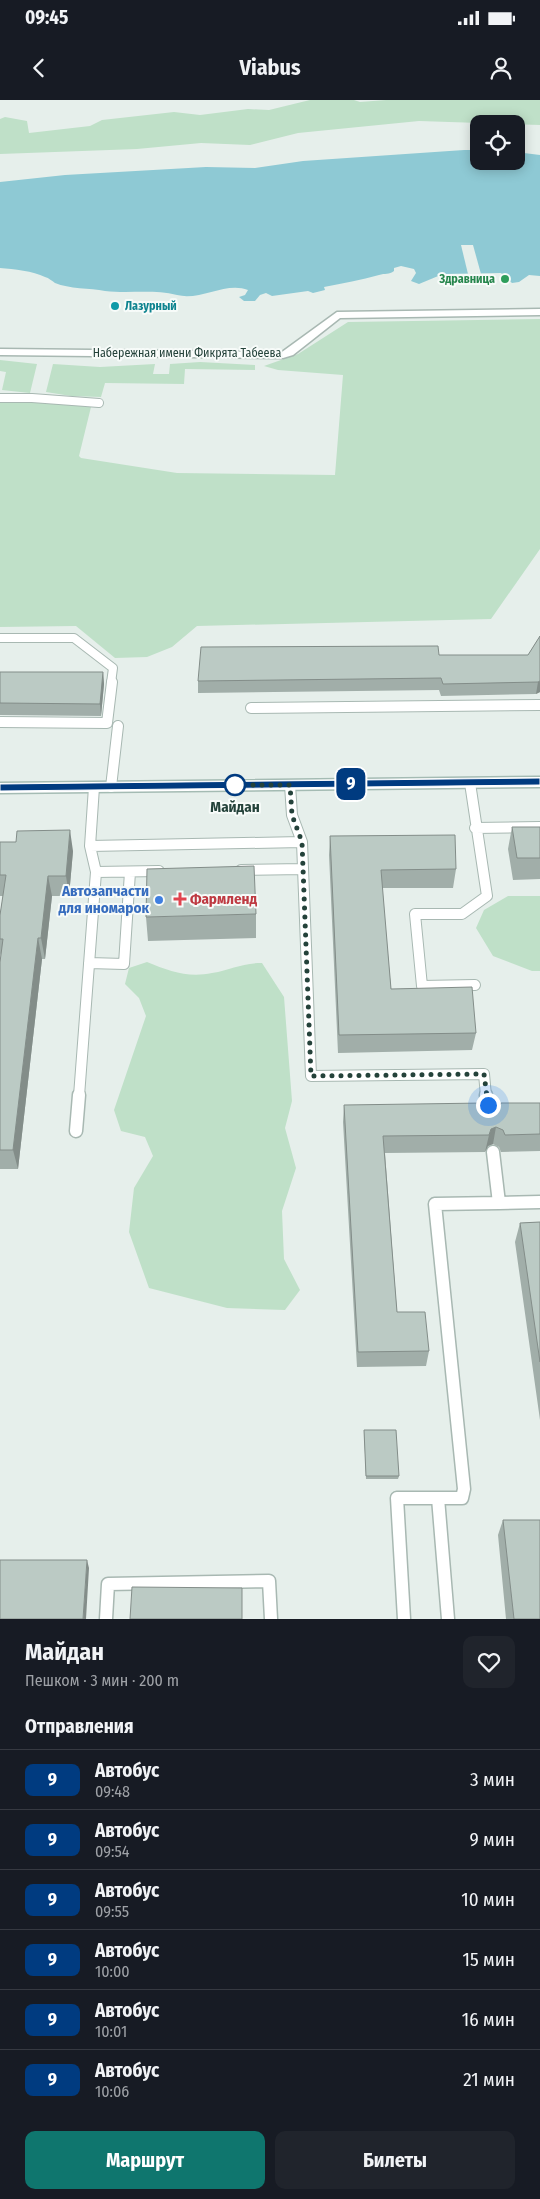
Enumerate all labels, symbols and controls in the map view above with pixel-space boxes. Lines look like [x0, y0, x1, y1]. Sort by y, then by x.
text: 09:45 [25, 6, 68, 29]
icon: back [25, 54, 53, 82]
text: Viabus [239, 54, 301, 81]
icon: person [487, 54, 515, 82]
map controls [470, 115, 525, 170]
button: locate [470, 115, 525, 170]
place label: Здравница [438, 272, 495, 286]
marker: Здравница [499, 273, 511, 285]
place label: Лазурный [125, 299, 177, 313]
marker: Лазурный [109, 300, 121, 312]
street label: Набережная имени Фикрята Табеева [93, 346, 281, 360]
line badge: 9 [335, 768, 367, 800]
text: 9 [346, 773, 356, 795]
marker: Майдан [224, 774, 246, 796]
place label: Майдан [210, 798, 260, 816]
place label: Автозапчасти для иномарок [57, 882, 149, 917]
place label: Фармленд [190, 890, 258, 908]
marker: Фармленд [174, 893, 186, 905]
marker: Автозапчасти для иномарок [153, 894, 165, 906]
your location [476, 1093, 501, 1118]
button: heart [463, 1636, 515, 1688]
text: Майдан [25, 1638, 104, 1666]
text: Пешком · 3 мин · 200 m [25, 1671, 179, 1690]
text: Отправления [25, 1715, 134, 1738]
text: Автобус [95, 1759, 159, 1782]
text: 3 мин [470, 1768, 515, 1791]
text: 9 [48, 1769, 57, 1791]
text: 09:48 [95, 1782, 130, 1801]
text: Автобус [95, 1819, 159, 1842]
text: 9 мин [469, 1828, 515, 1851]
text: 9 [48, 1829, 57, 1851]
text: 09:54 [95, 1842, 130, 1861]
text: Автобус [95, 1879, 159, 1902]
text: 10 мин [461, 1888, 515, 1911]
text: 9 [48, 1889, 57, 1911]
text: 09:55 [95, 1902, 129, 1921]
text: Автобус [95, 1939, 159, 1962]
text: 15 мин [463, 1948, 515, 1971]
text: 9 [48, 1949, 57, 1971]
text: 10:00 [95, 1962, 130, 1981]
text: Автобус [95, 1999, 159, 2022]
text: 16 мин [462, 2008, 515, 2031]
text: 9 [48, 2009, 57, 2031]
text: 10:01 [95, 2022, 127, 2041]
text: Автобус [95, 2059, 159, 2082]
text: 21 мин [463, 2068, 515, 2091]
text: 9 [48, 2069, 57, 2091]
text: 10:06 [95, 2082, 129, 2101]
button: Маршрут [25, 2131, 265, 2189]
button: Билеты [275, 2131, 515, 2189]

